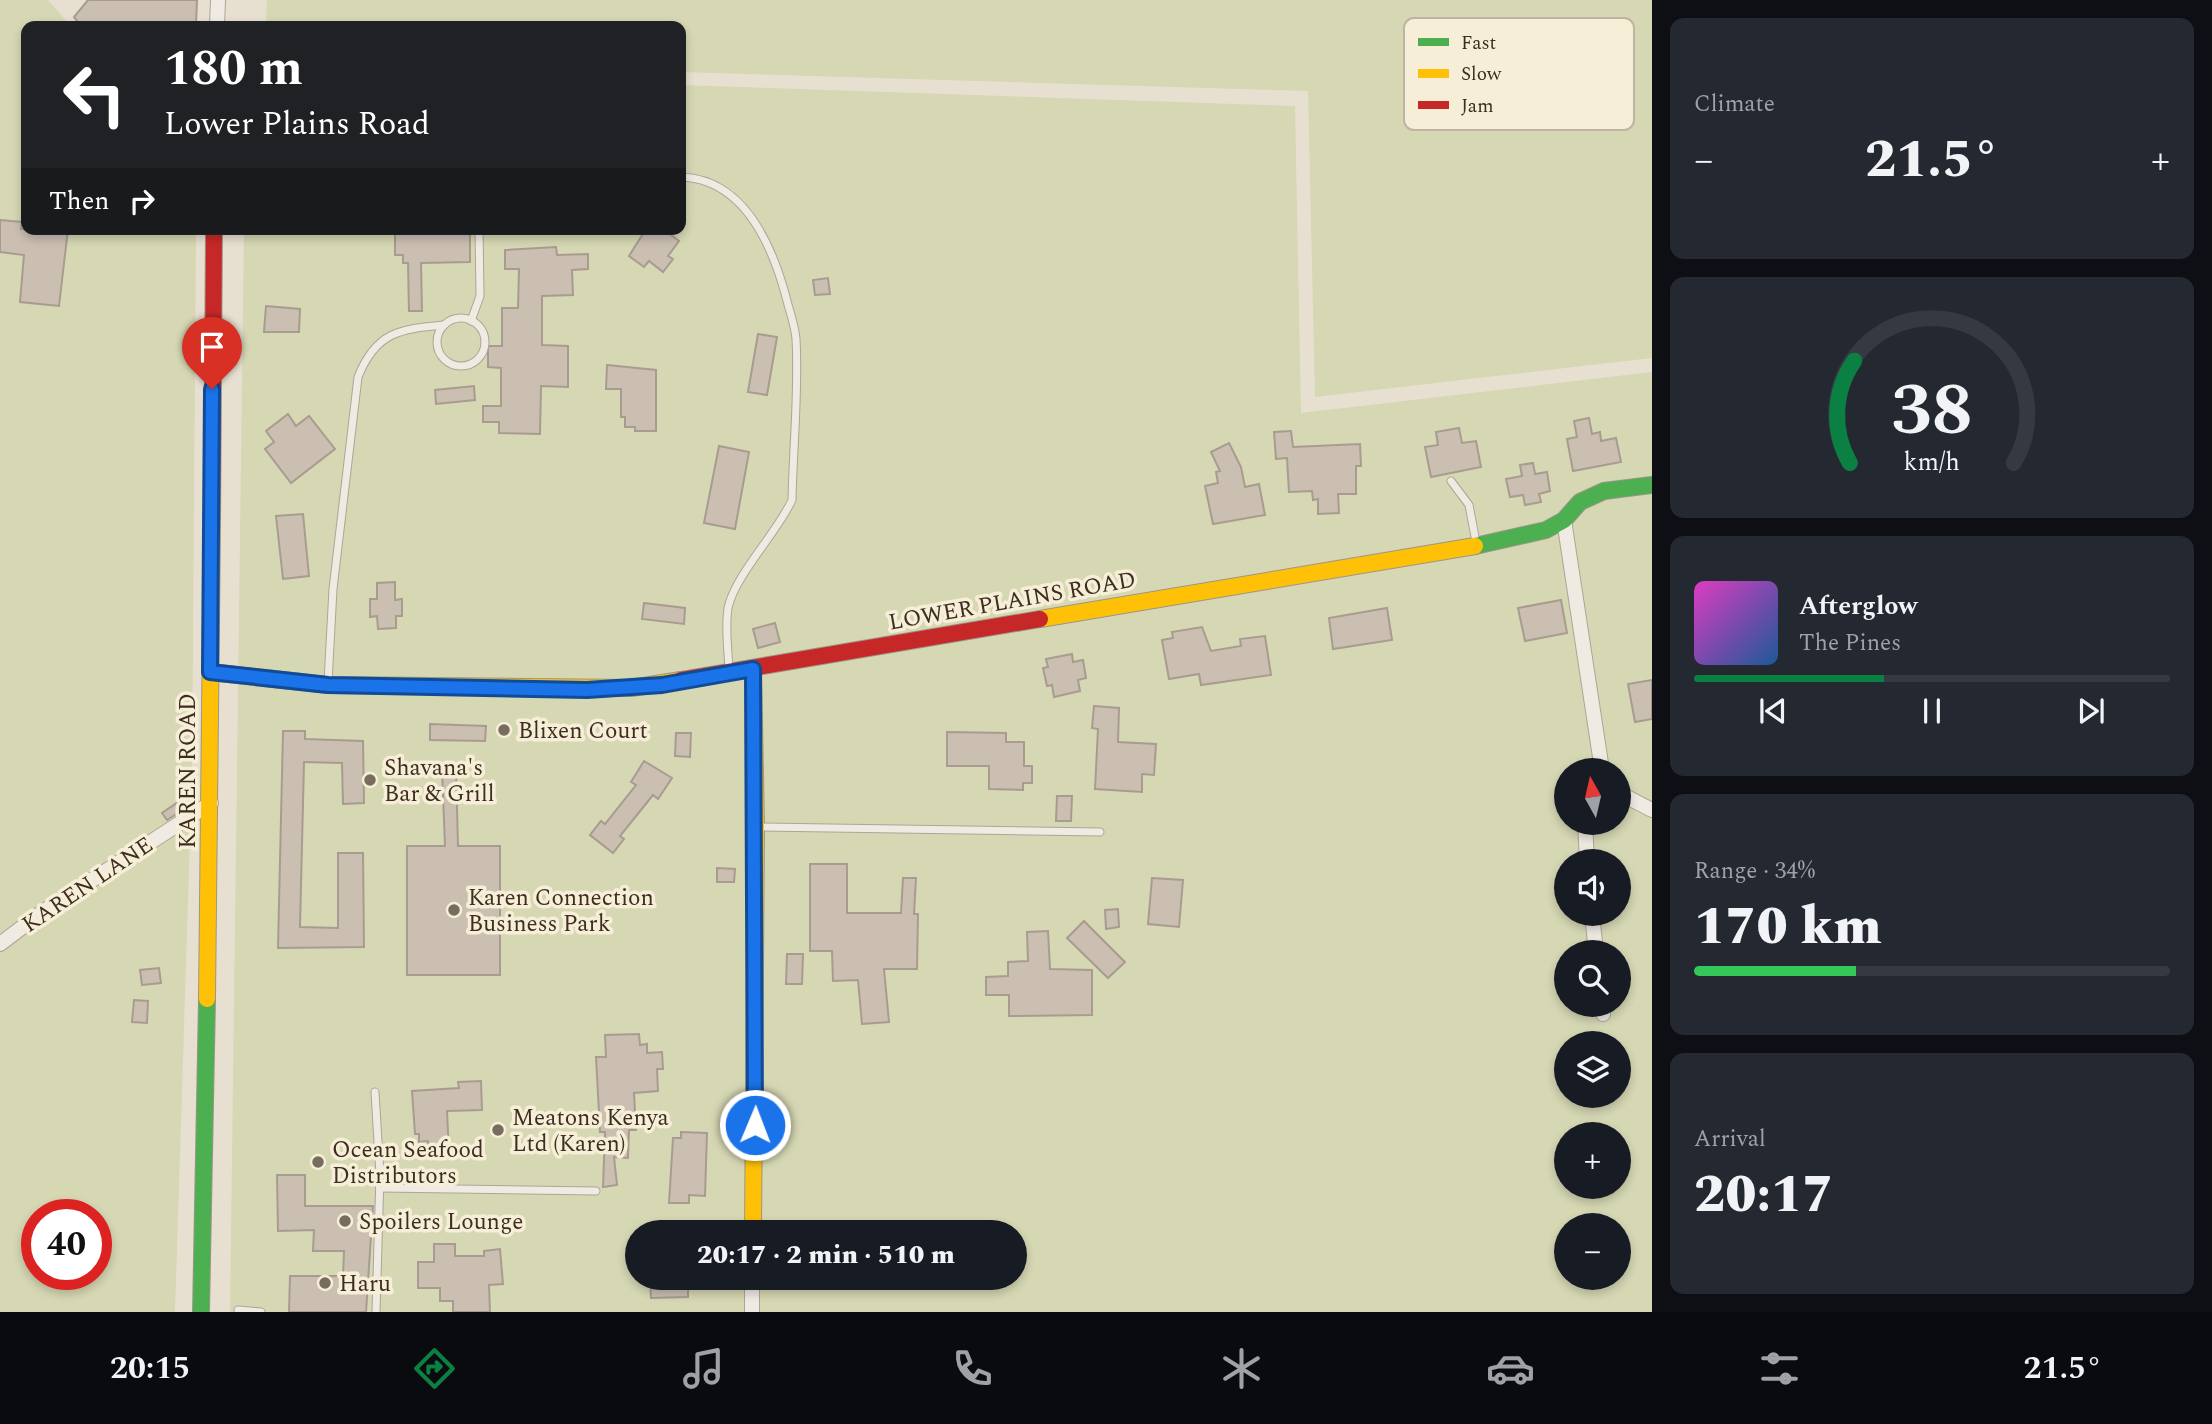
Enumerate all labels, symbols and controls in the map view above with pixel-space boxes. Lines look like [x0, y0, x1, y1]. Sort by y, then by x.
legend [1404, 18, 1634, 130]
text: Fast [1461, 29, 1497, 58]
text: 180 m [164, 32, 303, 107]
icon: left [49, 49, 140, 140]
text: Slow [1461, 60, 1502, 89]
text: Climate [1694, 87, 1775, 122]
text: Jam [1461, 92, 1493, 121]
text: Lower Plains Road [164, 100, 430, 149]
text: 21.5° [1865, 121, 1999, 200]
text: − [1694, 132, 1713, 190]
text: + [2151, 132, 2170, 190]
text: Then [49, 181, 109, 221]
icon: right [123, 182, 161, 220]
pin [182, 317, 242, 389]
icon: arrive [193, 328, 231, 366]
text: 38 [1891, 357, 1973, 468]
text: km/h [1904, 444, 1960, 482]
street label: LOWER PLAINS ROAD [886, 562, 1139, 640]
text: Afterglow [1799, 586, 1918, 626]
text: The Pines [1799, 626, 1901, 661]
icon: previous [1754, 692, 1792, 730]
icon: pause [1913, 692, 1951, 730]
icon: next [2072, 692, 2110, 730]
street label: KAREN ROAD [171, 693, 206, 849]
place label: Blixen Court [518, 714, 648, 749]
marker: Blixen Court [496, 722, 512, 738]
place label: Shavana's Bar & Grill [384, 751, 495, 812]
north arrow [1554, 758, 1631, 835]
map controls [1554, 758, 1631, 1290]
marker: Shavana's Bar & Grill [362, 772, 378, 788]
street label: KAREN LANE [15, 828, 161, 942]
button: sound [1554, 849, 1631, 926]
text: Range · 34% [1694, 854, 1815, 889]
place label: Karen Connection Business Park [468, 881, 654, 942]
text: 170 km [1694, 888, 1882, 967]
marker: Karen Connection Business Park [446, 902, 462, 918]
button: search [1554, 940, 1631, 1017]
button: layers [1554, 1031, 1631, 1108]
position arrow [718, 1088, 792, 1162]
place label: Meatons Kenya Ltd (Karen) [512, 1101, 669, 1162]
marker: Meatons Kenya Ltd (Karen) [490, 1122, 506, 1138]
button: + [1554, 1122, 1631, 1199]
text: Arrival [1694, 1122, 1766, 1157]
place label: Ocean Seafood Distributors [332, 1133, 484, 1194]
marker: Ocean Seafood Distributors [310, 1154, 326, 1170]
text: 20:17 [1694, 1156, 1833, 1235]
speed limit sign: 40 [21, 1199, 112, 1290]
place label: Spoilers Lounge [359, 1205, 523, 1240]
marker: Spoilers Lounge [337, 1213, 353, 1229]
button: − [1554, 1213, 1631, 1290]
text: 20:17 · 2 min · 510 m [697, 1235, 955, 1275]
place label: Haru [339, 1267, 391, 1302]
marker: Haru [317, 1275, 333, 1291]
text: 20:15 [110, 1344, 190, 1393]
icon: directions [410, 1344, 459, 1393]
icon: music [679, 1344, 728, 1393]
icon: phone [948, 1344, 997, 1393]
icon: climate [1217, 1344, 1266, 1393]
icon: car [1486, 1344, 1535, 1393]
icon: filters [1755, 1344, 1804, 1393]
text: 21.5° [2024, 1344, 2102, 1393]

